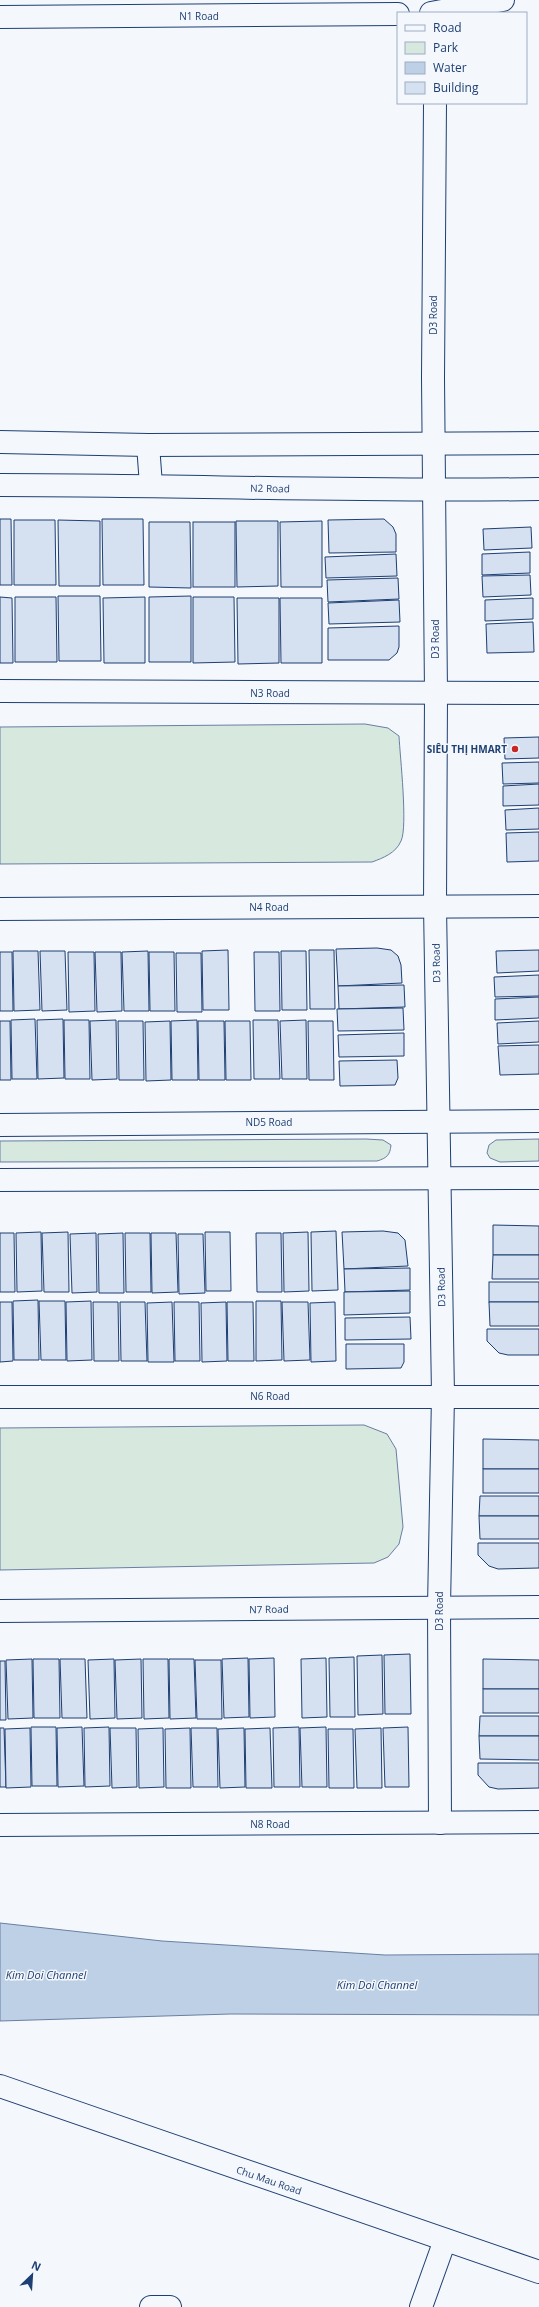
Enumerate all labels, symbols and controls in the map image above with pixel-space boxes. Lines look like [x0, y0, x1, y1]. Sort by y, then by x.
street label: N1 Road [179, 9, 219, 23]
legend [397, 12, 527, 104]
text: Road [433, 19, 462, 36]
text: Park [433, 39, 459, 56]
text: Water [433, 59, 467, 76]
text: Building [433, 79, 479, 96]
street label: D3 Road [426, 295, 440, 335]
street label: N2 Road [250, 481, 290, 495]
street label: D3 Road [428, 619, 442, 659]
street label: N3 Road [250, 686, 290, 700]
place label: SIÊU THỊ HMART [427, 742, 507, 756]
marker: SIÊU THỊ HMART [510, 744, 520, 754]
street label: N4 Road [249, 900, 289, 914]
street label: D3 Road [429, 943, 443, 983]
street label: ND5 Road [246, 1115, 292, 1129]
street label: D3 Road [434, 1267, 448, 1307]
street label: N6 Road [250, 1389, 290, 1403]
street label: D3 Road [432, 1591, 446, 1631]
street label: N7 Road [249, 1602, 289, 1616]
street label: N8 Road [250, 1817, 290, 1831]
water label: Kim Doi Channel [6, 1967, 86, 1982]
water label: Kim Doi Channel [337, 1977, 417, 1992]
street label: Chu Mau Road [234, 2162, 304, 2198]
north arrow [12, 2255, 52, 2295]
text: N [29, 2257, 44, 2274]

